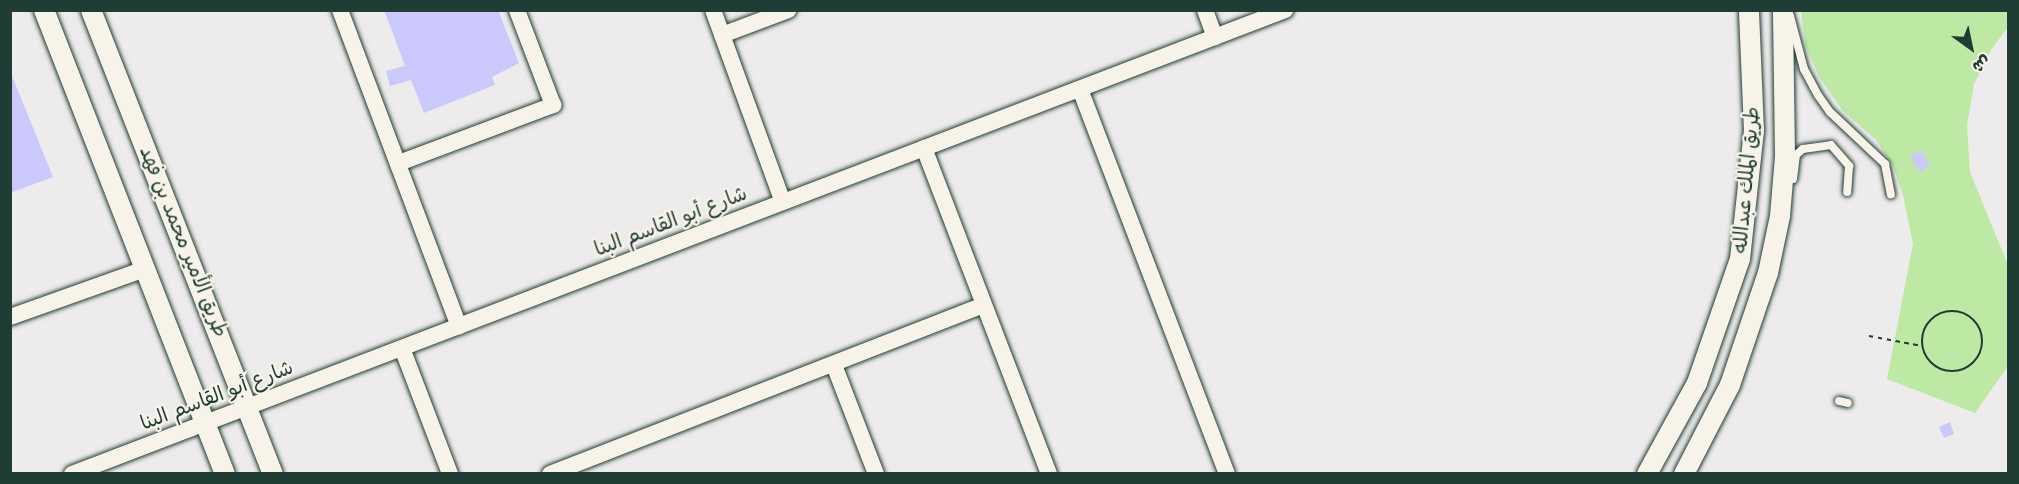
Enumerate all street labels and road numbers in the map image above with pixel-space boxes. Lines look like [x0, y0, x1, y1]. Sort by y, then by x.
street label: طريق الملك عبدالله [1729, 106, 1765, 254]
street label: طريق الأمير محمد بن فهد [134, 143, 232, 341]
street label: شارع أبو القاسم البنا [591, 182, 751, 262]
street label: شارع أبو القاسم البنا [137, 356, 297, 436]

